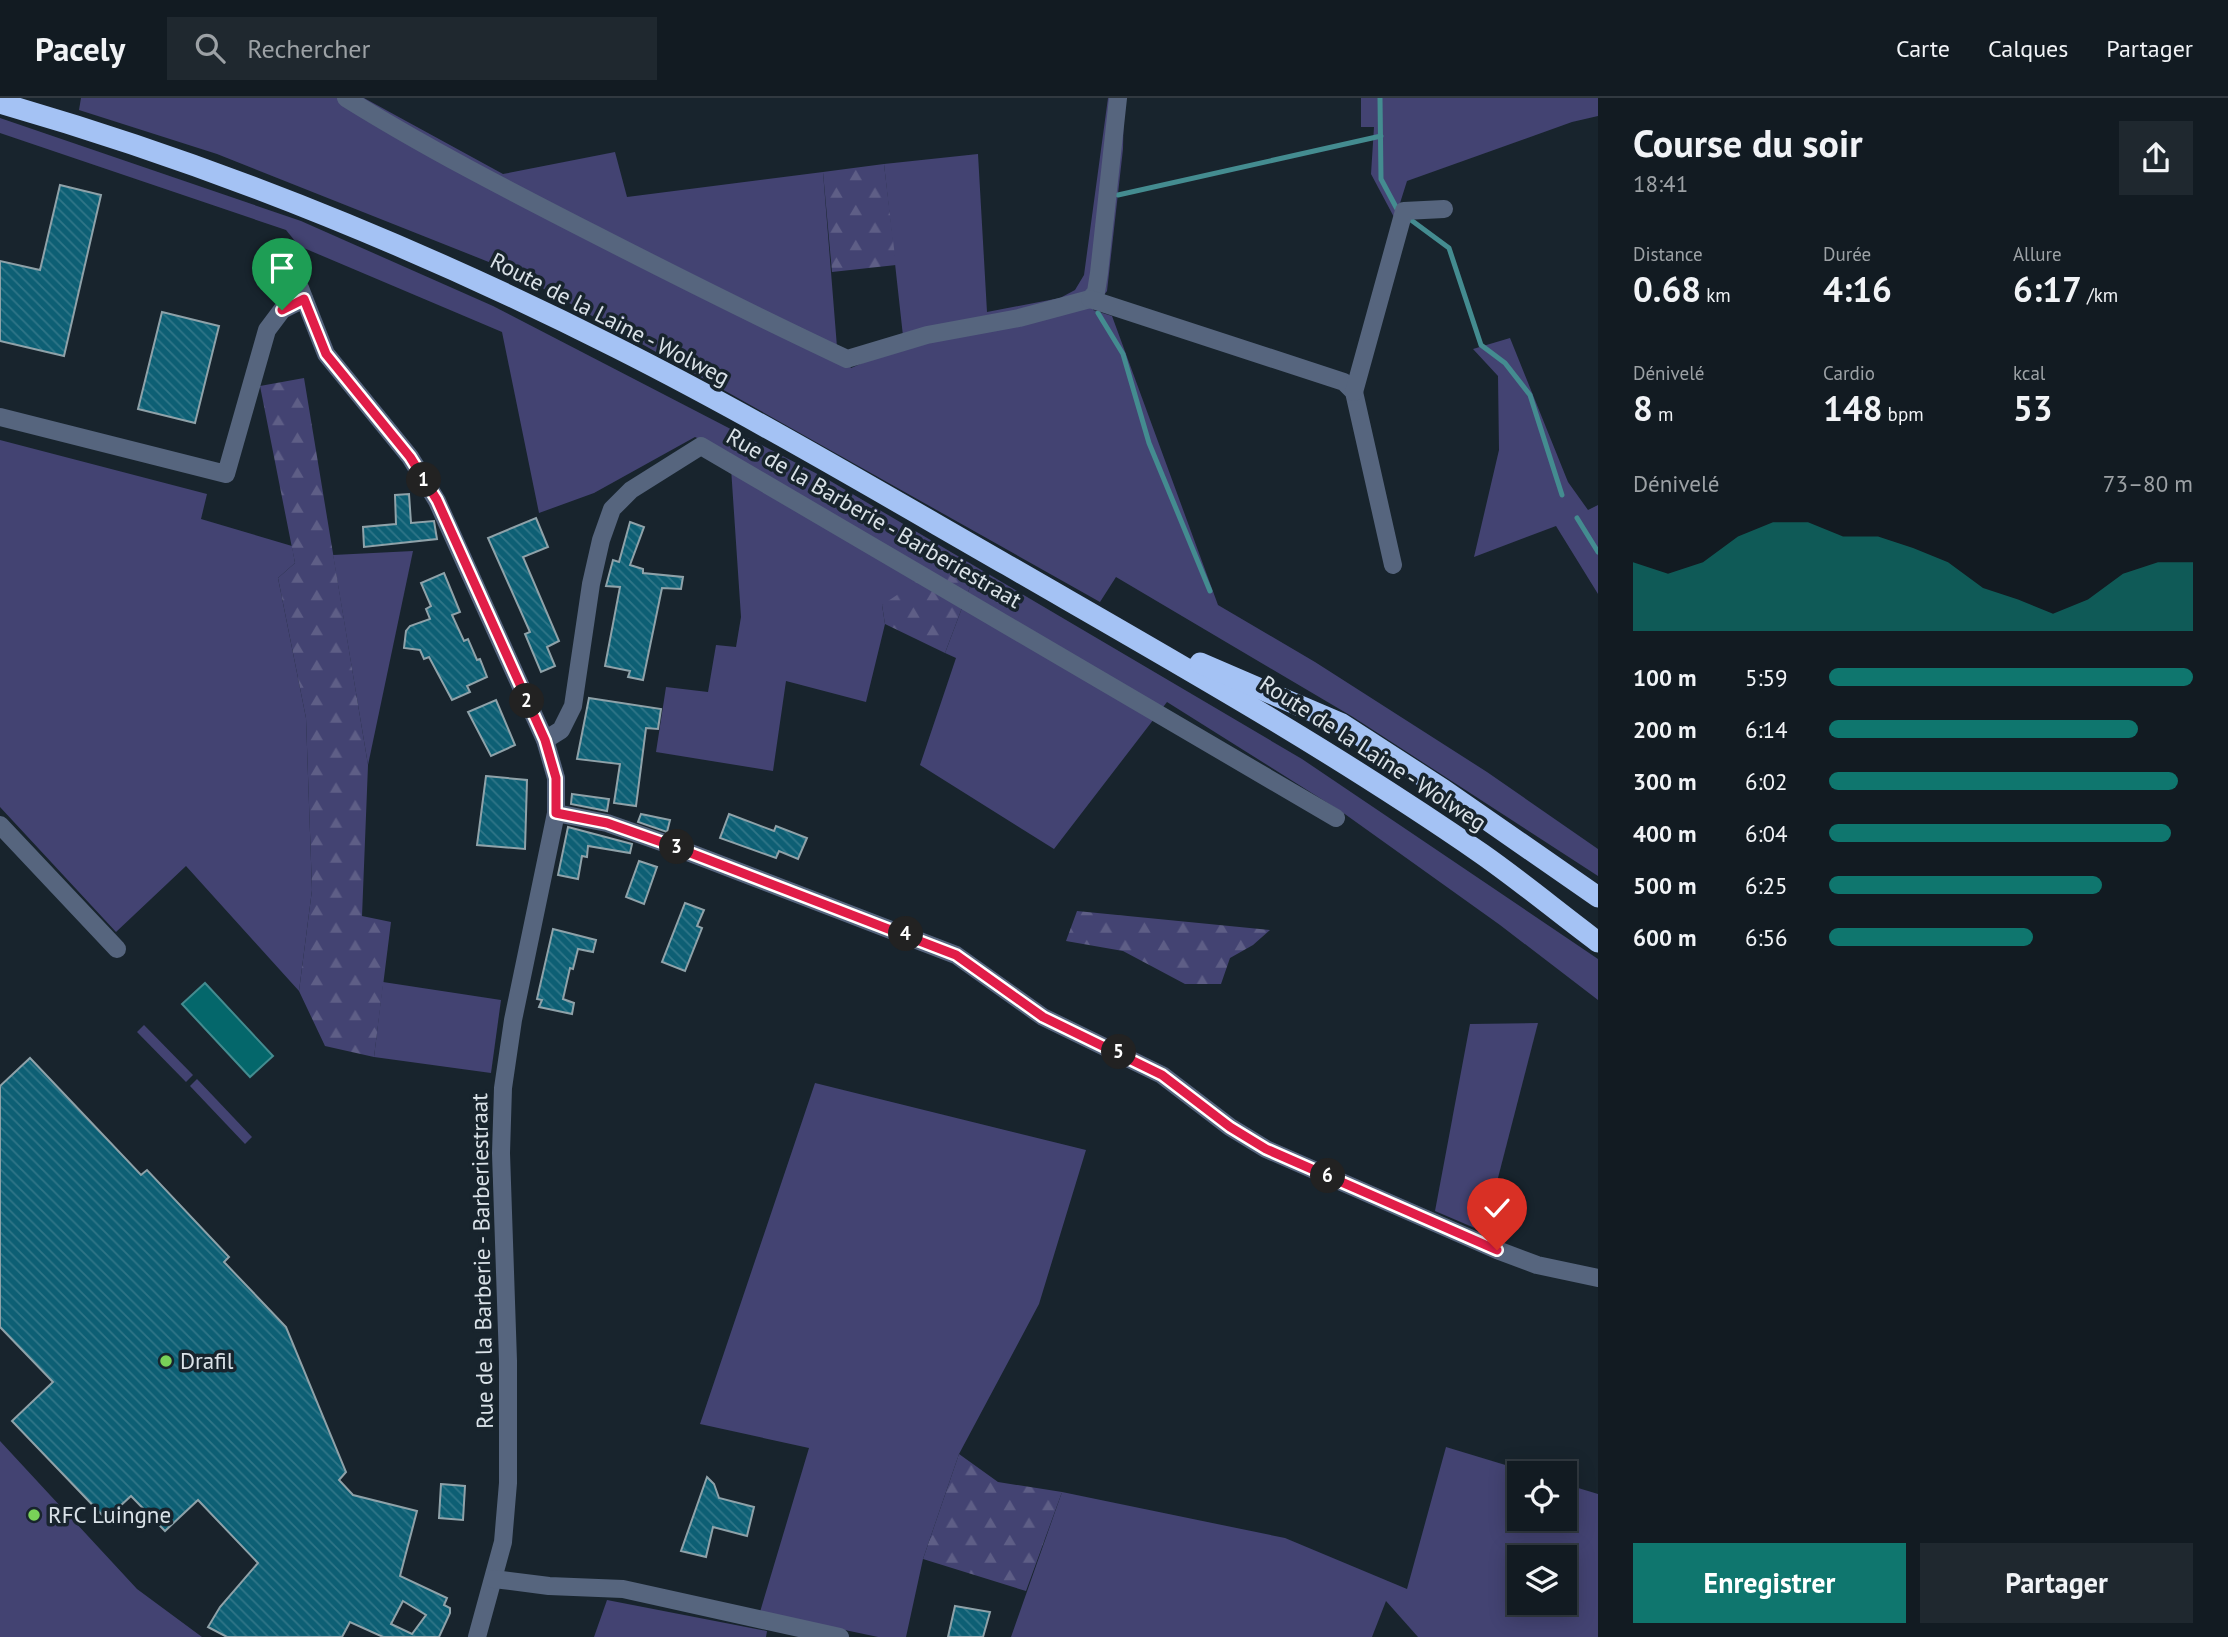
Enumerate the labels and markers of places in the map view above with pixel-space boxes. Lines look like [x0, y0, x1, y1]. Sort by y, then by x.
pin [252, 238, 312, 310]
pin: 1 [406, 462, 442, 498]
pin: 2 [510, 684, 544, 718]
pin: 3 [660, 830, 694, 864]
pin: 4 [888, 916, 923, 952]
pin: 5 [1102, 1034, 1136, 1070]
pin: 6 [1310, 1158, 1346, 1194]
pin [1467, 1178, 1527, 1250]
place label: Drafil [180, 1346, 234, 1375]
marker: Drafil [158, 1353, 174, 1369]
place label: RFC Luingne [48, 1500, 171, 1529]
marker: RFC Luingne [26, 1507, 42, 1523]

